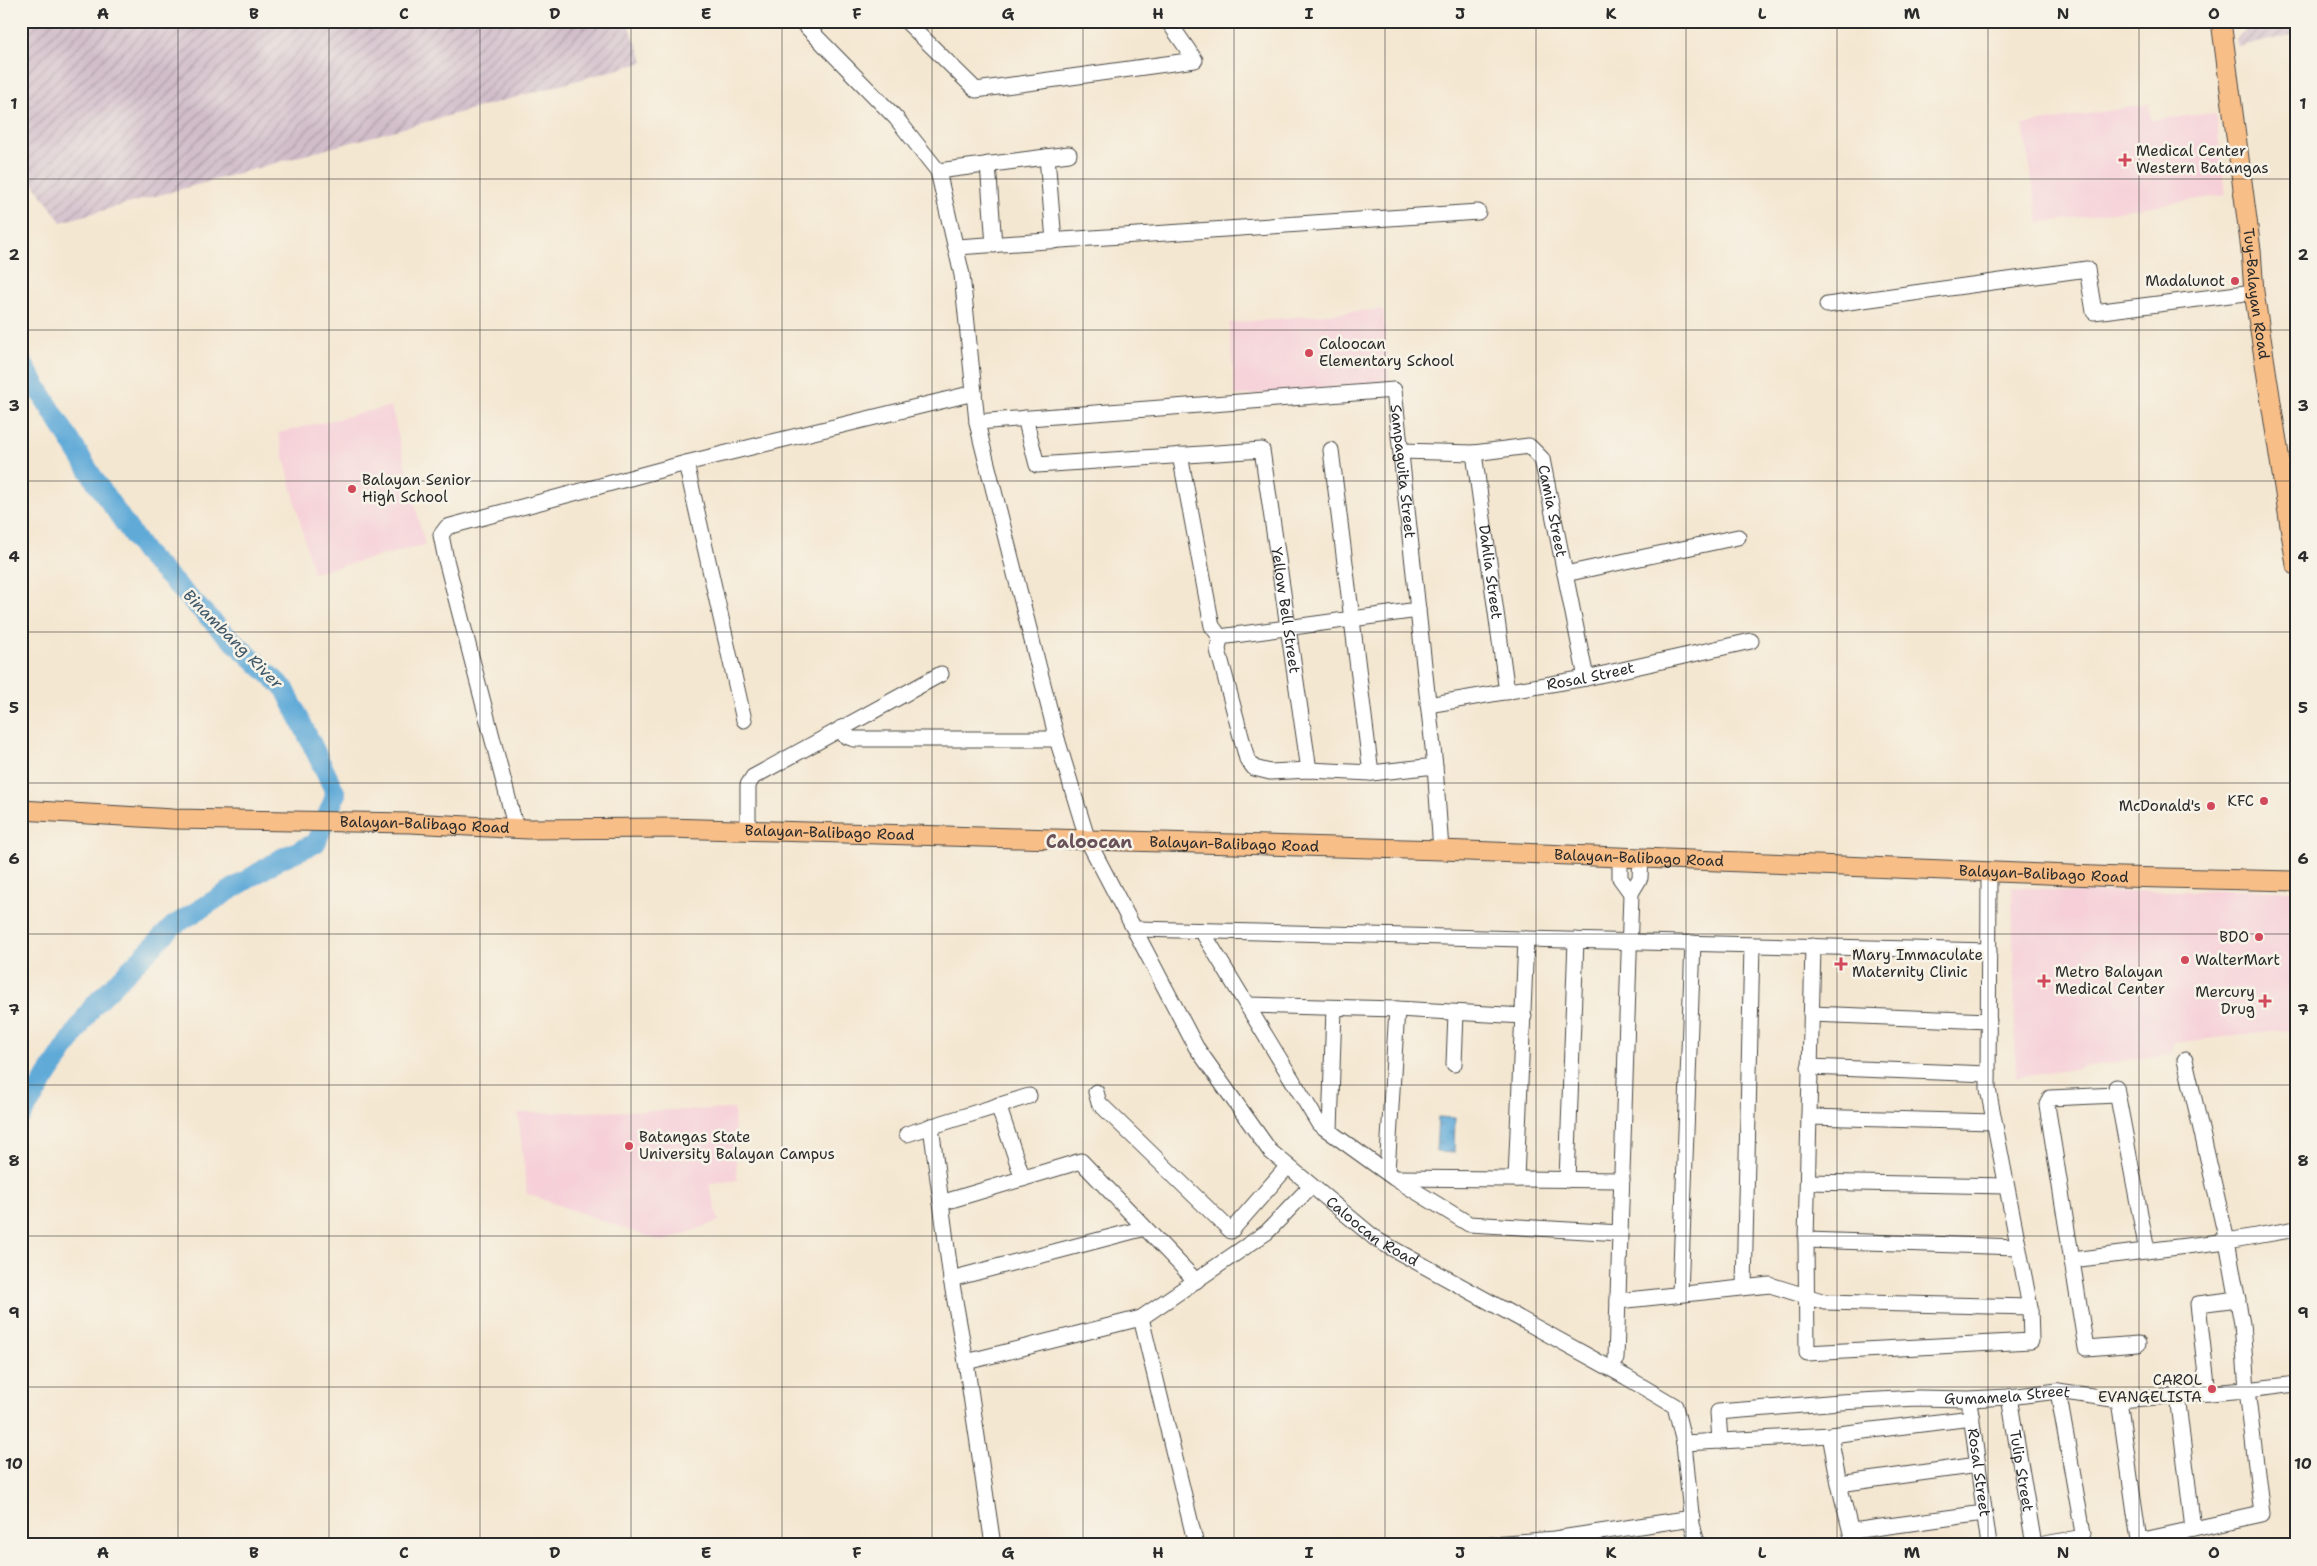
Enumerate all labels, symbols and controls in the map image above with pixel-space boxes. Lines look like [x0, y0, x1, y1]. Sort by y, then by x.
text: A [97, 3, 109, 24]
text: B [249, 3, 259, 24]
text: C [399, 3, 409, 24]
text: D [549, 3, 561, 24]
text: E [701, 3, 711, 24]
text: F [852, 3, 862, 24]
text: G [1002, 3, 1015, 24]
text: H [1152, 3, 1164, 24]
text: I [1305, 3, 1314, 24]
text: J [1455, 3, 1465, 24]
text: K [1606, 3, 1617, 24]
text: L [1758, 3, 1767, 24]
text: M [1904, 3, 1921, 24]
text: N [2057, 3, 2069, 24]
text: O [2208, 3, 2220, 24]
text: 1 [10, 93, 18, 114]
text: 1 [2299, 93, 2307, 114]
place label: Medical Center Western Batangas [2136, 141, 2269, 178]
marker: Medical Center Western Batangas [2118, 153, 2132, 167]
street label: Tuy-Balayan Road [2238, 227, 2274, 361]
text: 2 [8, 244, 20, 265]
text: 2 [2297, 244, 2309, 265]
place label: Madalunot [2145, 271, 2225, 291]
marker: Madalunot [2229, 275, 2241, 287]
place label: Caloocan Elementary School [1319, 334, 1455, 371]
marker: Caloocan Elementary School [1303, 347, 1315, 359]
text: 3 [8, 395, 20, 416]
text: 3 [2297, 395, 2309, 416]
street label: Sampaguita Street [1386, 403, 1420, 539]
street label: Camia Street [1533, 463, 1572, 559]
place label: Balayan Senior High School [362, 470, 471, 507]
marker: Balayan Senior High School [346, 483, 358, 495]
street label: Dahlia Street [1474, 523, 1507, 620]
text: 4 [8, 546, 20, 567]
street label: Yellow Bell Street [1266, 546, 1305, 675]
text: 4 [2297, 546, 2309, 567]
water label: Binambang River [179, 585, 288, 694]
street label: Rosal Street [1545, 657, 1636, 695]
text: 5 [9, 697, 19, 718]
text: 5 [2298, 697, 2308, 718]
place label: KFC [2227, 791, 2254, 811]
marker: KFC [2258, 795, 2270, 807]
place label: McDonald's [2119, 796, 2201, 816]
marker: McDonald's [2205, 800, 2217, 812]
street label: Balayan-Balibago Road [340, 812, 510, 838]
street label: Balayan-Balibago Road [744, 820, 915, 845]
district label: Caloocan [1046, 830, 1132, 854]
street label: Balayan-Balibago Road [1149, 832, 1320, 857]
street label: Balayan-Balibago Road [1554, 845, 1725, 871]
text: 6 [8, 848, 20, 869]
text: 6 [2297, 848, 2309, 869]
street label: Balayan-Balibago Road [1959, 861, 2129, 887]
place label: BDO [2219, 927, 2249, 947]
marker: BDO [2253, 931, 2265, 943]
place label: Mary Immaculate Maternity Clinic [1852, 945, 1983, 982]
place label: WalterMart [2195, 950, 2280, 970]
marker: WalterMart [2179, 954, 2191, 966]
marker: Mary Immaculate Maternity Clinic [1834, 957, 1848, 971]
place label: Metro Balayan Medical Center [2055, 962, 2165, 999]
marker: Metro Balayan Medical Center [2037, 974, 2051, 988]
place label: Mercury Drug [2195, 982, 2255, 1019]
marker: Mercury Drug [2259, 995, 2271, 1007]
text: 7 [8, 999, 20, 1020]
text: 7 [2297, 999, 2309, 1020]
place label: Batangas State University Balayan Campus [639, 1127, 835, 1164]
marker: Batangas State University Balayan Campus [623, 1140, 635, 1152]
text: 8 [8, 1150, 20, 1171]
text: 8 [2297, 1150, 2309, 1171]
street label: Caloocan Road [1322, 1192, 1422, 1271]
text: 9 [8, 1302, 20, 1323]
text: 9 [2297, 1302, 2309, 1323]
place label: CAROL EVANGELISTA [2098, 1370, 2202, 1407]
street label: Gumamela Street [1944, 1381, 2072, 1409]
marker: CAROL EVANGELISTA [2206, 1383, 2218, 1395]
street label: Rosal Street [1963, 1427, 1995, 1518]
street label: Tulip Street [2005, 1428, 2038, 1513]
text: 10 [5, 1453, 23, 1474]
text: 10 [2294, 1453, 2312, 1474]
text: A [97, 1542, 109, 1563]
text: B [249, 1542, 259, 1563]
text: C [399, 1542, 409, 1563]
text: D [549, 1542, 561, 1563]
text: E [701, 1542, 711, 1563]
text: F [852, 1542, 862, 1563]
text: G [1002, 1542, 1015, 1563]
text: H [1152, 1542, 1164, 1563]
text: I [1305, 1542, 1314, 1563]
text: J [1455, 1542, 1465, 1563]
text: K [1606, 1542, 1617, 1563]
text: L [1758, 1542, 1767, 1563]
text: M [1904, 1542, 1921, 1563]
text: N [2057, 1542, 2069, 1563]
text: O [2208, 1542, 2220, 1563]

